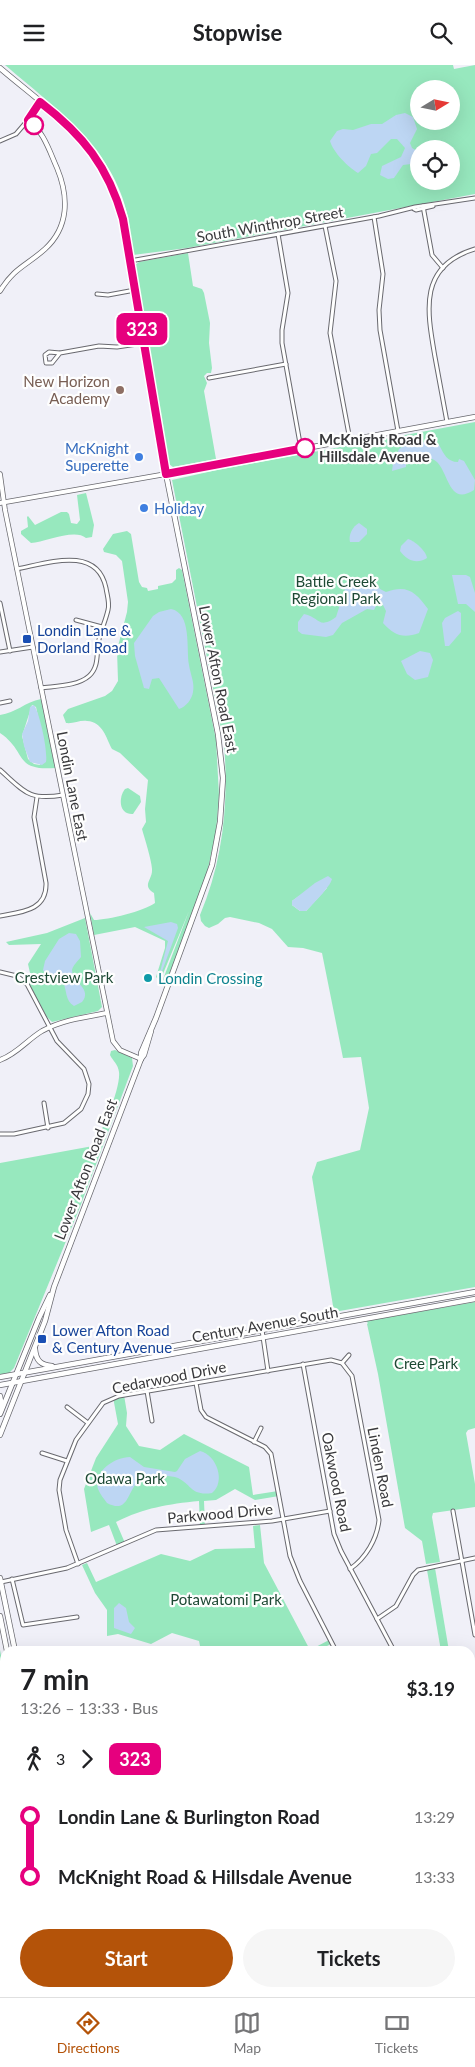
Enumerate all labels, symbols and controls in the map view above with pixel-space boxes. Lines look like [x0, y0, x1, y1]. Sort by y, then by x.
icon: menu [20, 19, 48, 47]
text: Stopwise [193, 19, 282, 46]
icon: search [427, 19, 455, 47]
north arrow [410, 80, 460, 130]
map controls [410, 80, 460, 190]
unlabelled marker [24, 115, 44, 135]
button: locate [410, 140, 460, 190]
street label: South Winthrop Street [195, 202, 345, 246]
line badge: 323 [113, 313, 171, 345]
text: 323 [126, 318, 158, 340]
place label: New Horizon Academy [23, 372, 110, 407]
marker: New Horizon Academy [114, 384, 126, 396]
place label: McKnight Road & Hillsdale Avenue [319, 430, 437, 465]
marker: McKnight Road & Hillsdale Avenue [295, 438, 315, 458]
place label: McKnight Superette [65, 439, 130, 474]
marker: McKnight Superette [133, 451, 145, 463]
place label: Holiday [154, 499, 205, 517]
marker: Holiday [138, 502, 150, 514]
park label: Battle Creek Regional Park [291, 572, 381, 607]
street label: Lower Afton Road East [196, 604, 242, 755]
place label: Londin Lane & Dorland Road [37, 621, 132, 656]
marker: Londin Lane & Dorland Road [21, 633, 33, 645]
street label: Londin Lane East [54, 730, 93, 843]
park label: Crestview Park [15, 968, 114, 986]
place label: Londin Crossing [158, 969, 263, 987]
marker: Londin Crossing [142, 972, 154, 984]
street label: Lower Afton Road East [50, 1095, 120, 1242]
street label: Century Avenue South [190, 1302, 340, 1346]
place label: Lower Afton Road & Century Avenue [52, 1321, 172, 1356]
marker: Lower Afton Road & Century Avenue [36, 1333, 48, 1345]
park label: Cree Park [394, 1354, 458, 1372]
street label: Cedarwood Drive [110, 1357, 228, 1397]
street label: Linden Road [364, 1425, 398, 1509]
street label: Oakwood Road [319, 1431, 355, 1533]
park label: Odawa Park [85, 1469, 165, 1487]
street label: Parkwood Drive [166, 1499, 274, 1527]
park label: Potawatomi Park [170, 1590, 282, 1608]
text: 7 min [20, 1662, 89, 1696]
text: $3.19 [406, 1677, 455, 1700]
text: 13:26 – 13:33 · Bus [20, 1698, 158, 1717]
icon: walk [20, 1745, 48, 1773]
icon: forward [73, 1745, 101, 1773]
text: 323 [119, 1748, 151, 1770]
text: 3 [56, 1749, 65, 1768]
text: Londin Lane & Burlington Road [58, 1805, 320, 1828]
text: 13:29 [414, 1807, 455, 1826]
text: McKnight Road & Hillsdale Avenue [58, 1865, 352, 1888]
text: 13:33 [414, 1867, 455, 1886]
button: Start [20, 1929, 233, 1987]
button: Tickets [243, 1929, 455, 1987]
tab: Directions [57, 2009, 120, 2056]
tab: Map [233, 2009, 261, 2056]
tab: Tickets [375, 2009, 418, 2056]

